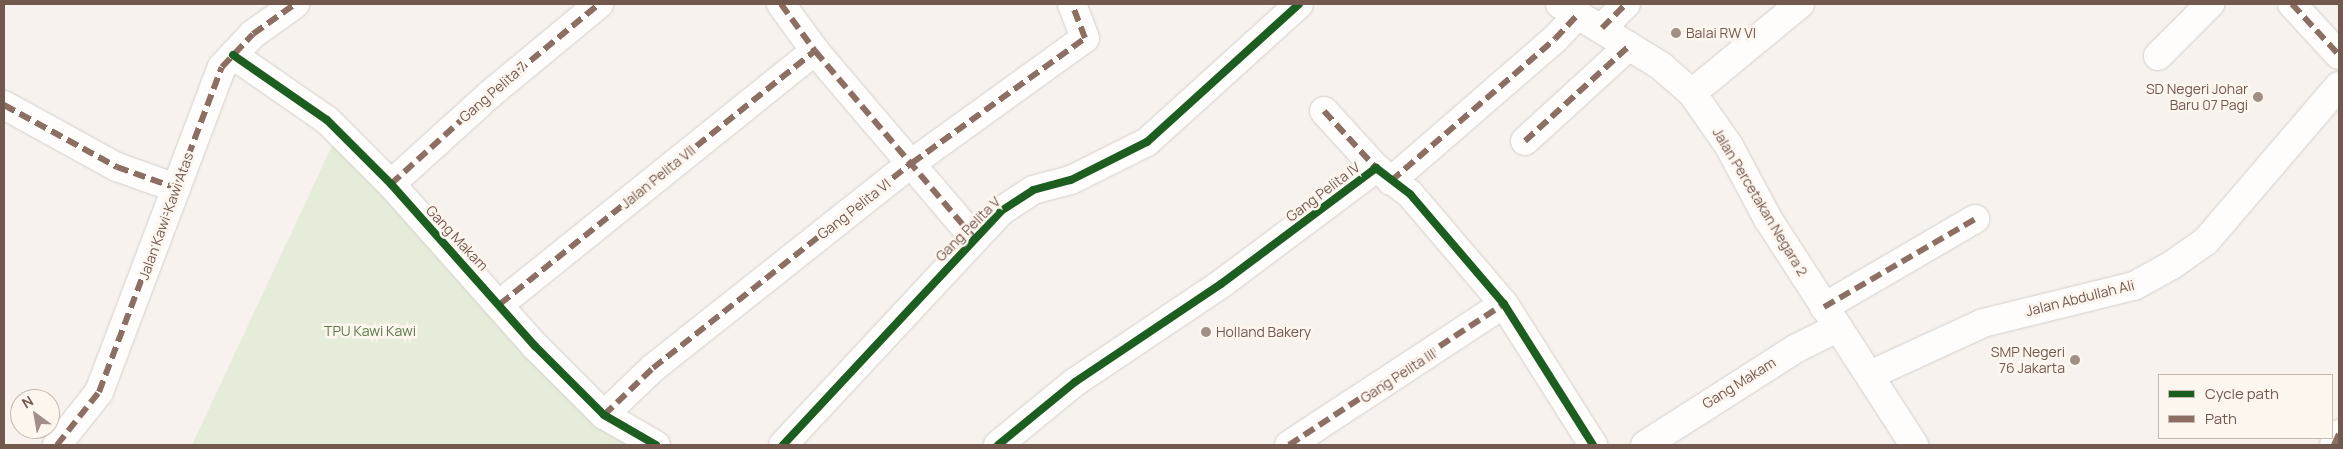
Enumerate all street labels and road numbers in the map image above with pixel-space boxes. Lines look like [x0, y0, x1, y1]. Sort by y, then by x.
street label: Gang Pelita 7 [456, 58, 530, 126]
street label: Jalan Percetakan Negara 2 [1709, 125, 1811, 279]
street label: Jalan Pelita VII [617, 142, 699, 212]
street label: Jalan Kawi-Kawi Atas [135, 150, 197, 282]
street label: Gang Pelita IV [1283, 159, 1363, 225]
street label: Gang Pelita VI [814, 175, 894, 243]
street label: Gang Pelita V [932, 193, 1004, 265]
street label: Gang Makam [422, 202, 492, 274]
street label: Jalan Abdullah Ali [2024, 276, 2136, 320]
street label: Gang Pelita III [1357, 345, 1439, 407]
street label: Gang Makam [1699, 354, 1779, 412]

